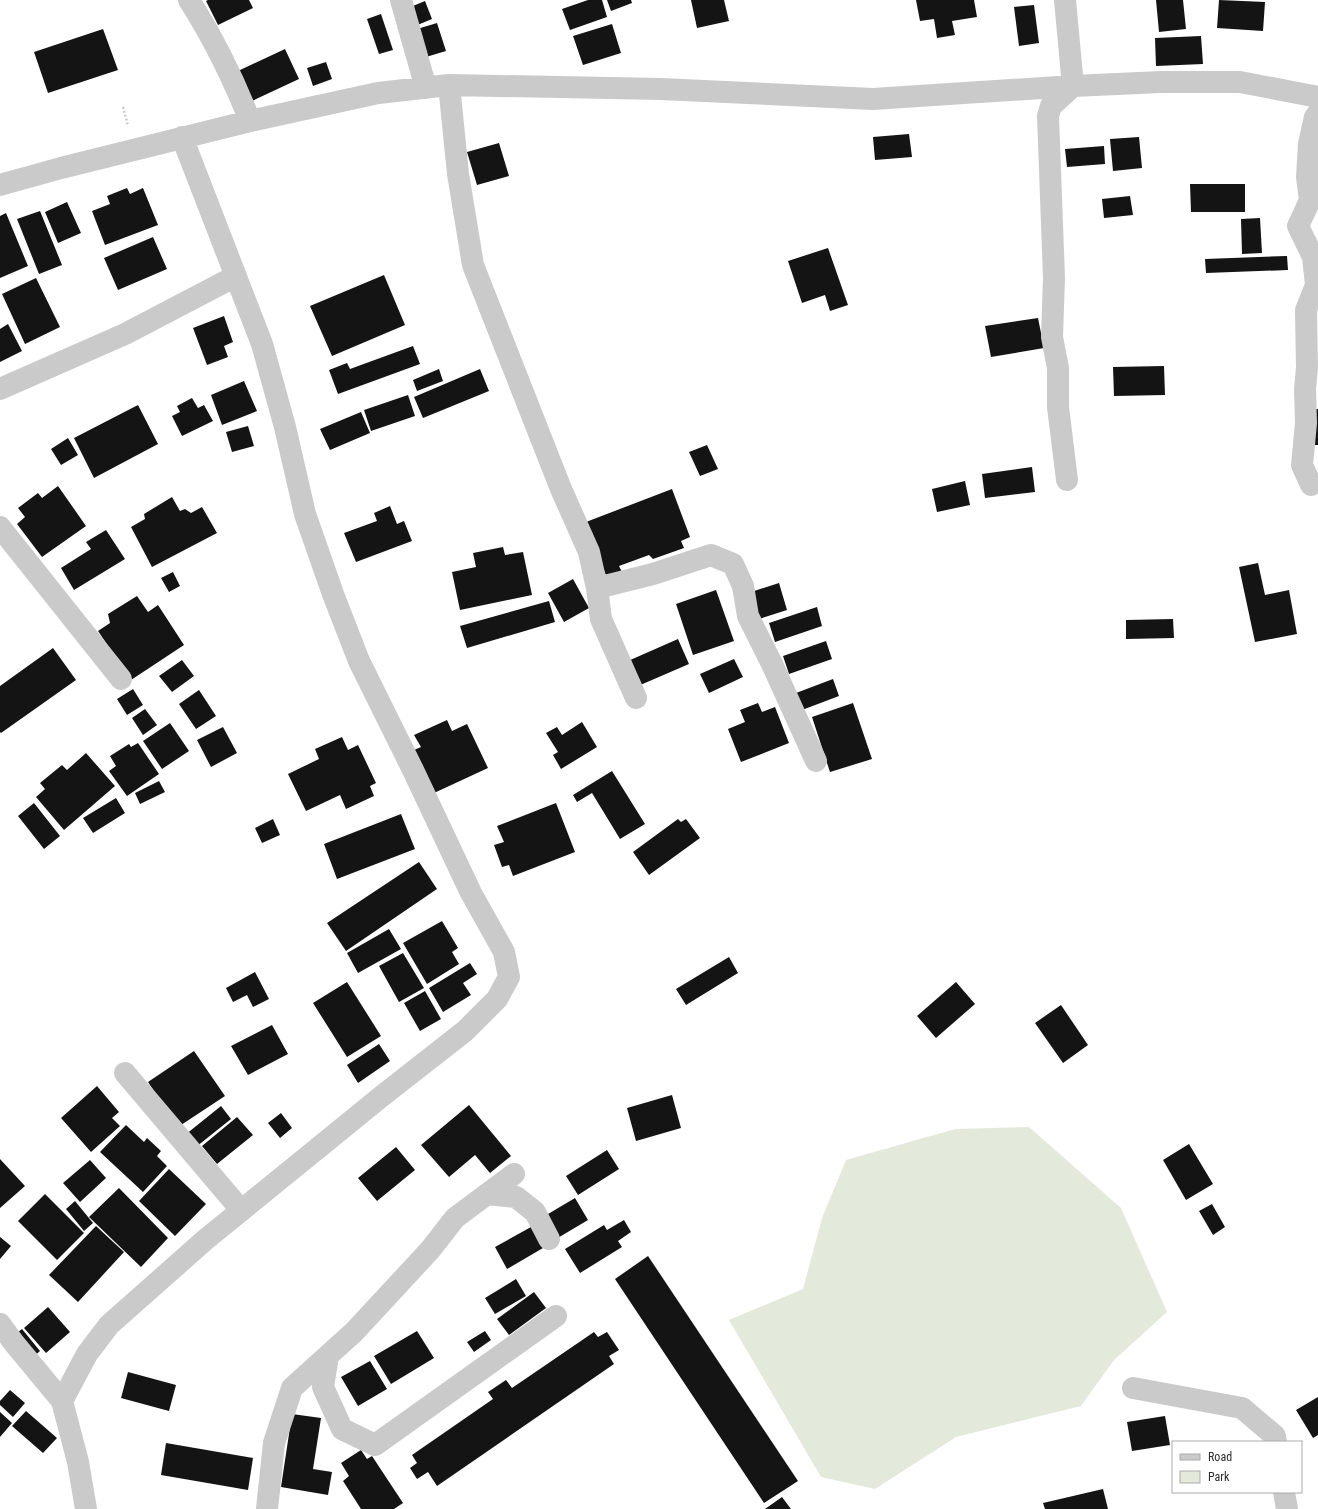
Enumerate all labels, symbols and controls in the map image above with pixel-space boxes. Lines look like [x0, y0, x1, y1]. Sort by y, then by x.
legend [1172, 1441, 1302, 1493]
text: Road [1208, 1450, 1232, 1464]
text: Park [1208, 1470, 1230, 1484]

